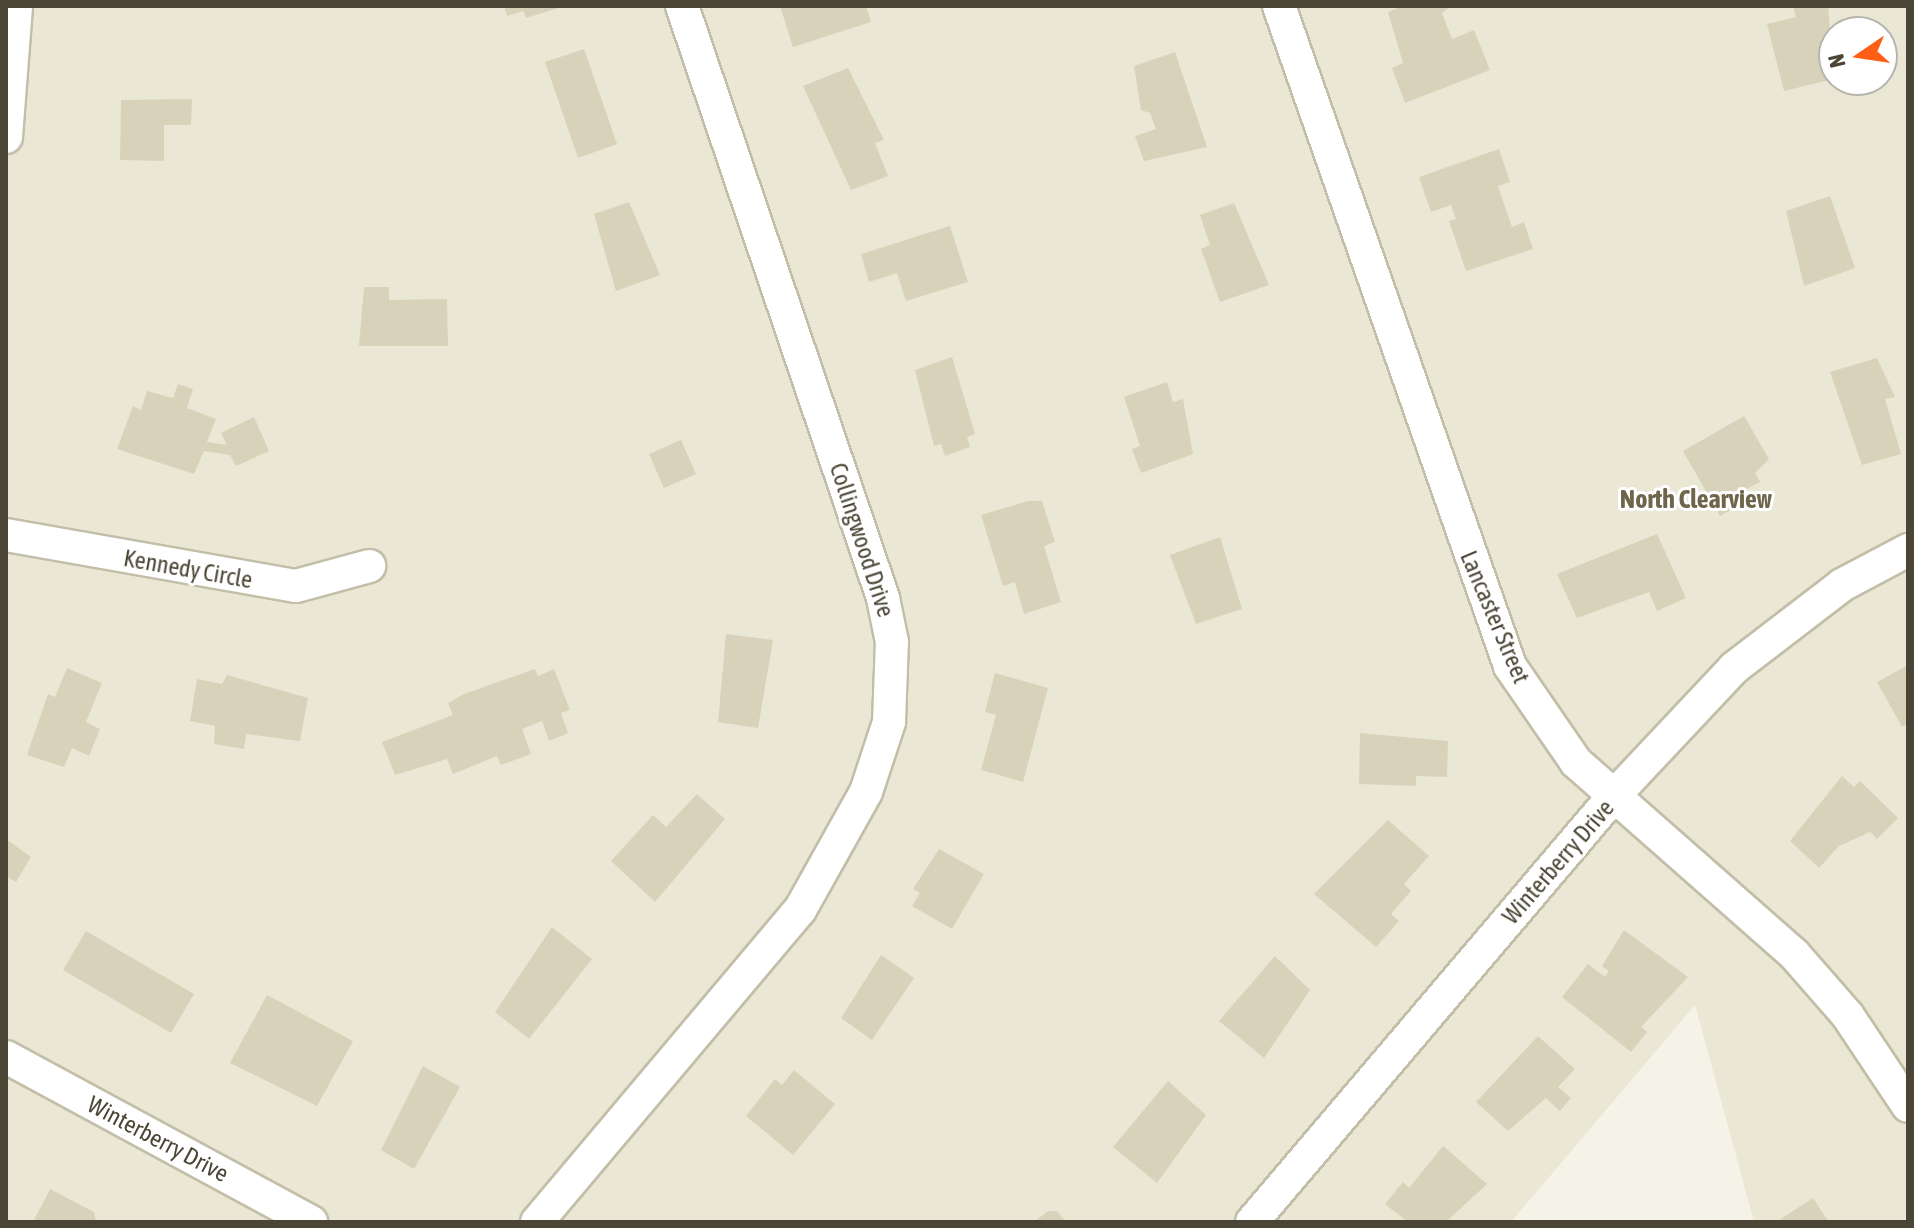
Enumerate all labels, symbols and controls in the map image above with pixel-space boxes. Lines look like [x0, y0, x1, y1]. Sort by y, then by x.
north arrow [1818, 16, 1898, 96]
text: N [1822, 52, 1851, 70]
street label: Collingwood Drive [824, 459, 900, 621]
district label: North Clearview [1620, 484, 1772, 516]
street label: Kennedy Circle [121, 544, 255, 594]
street label: Lancaster Street [1454, 546, 1536, 688]
street label: Winterberry Drive [1496, 794, 1620, 930]
street label: Winterberry Drive [83, 1090, 233, 1188]

